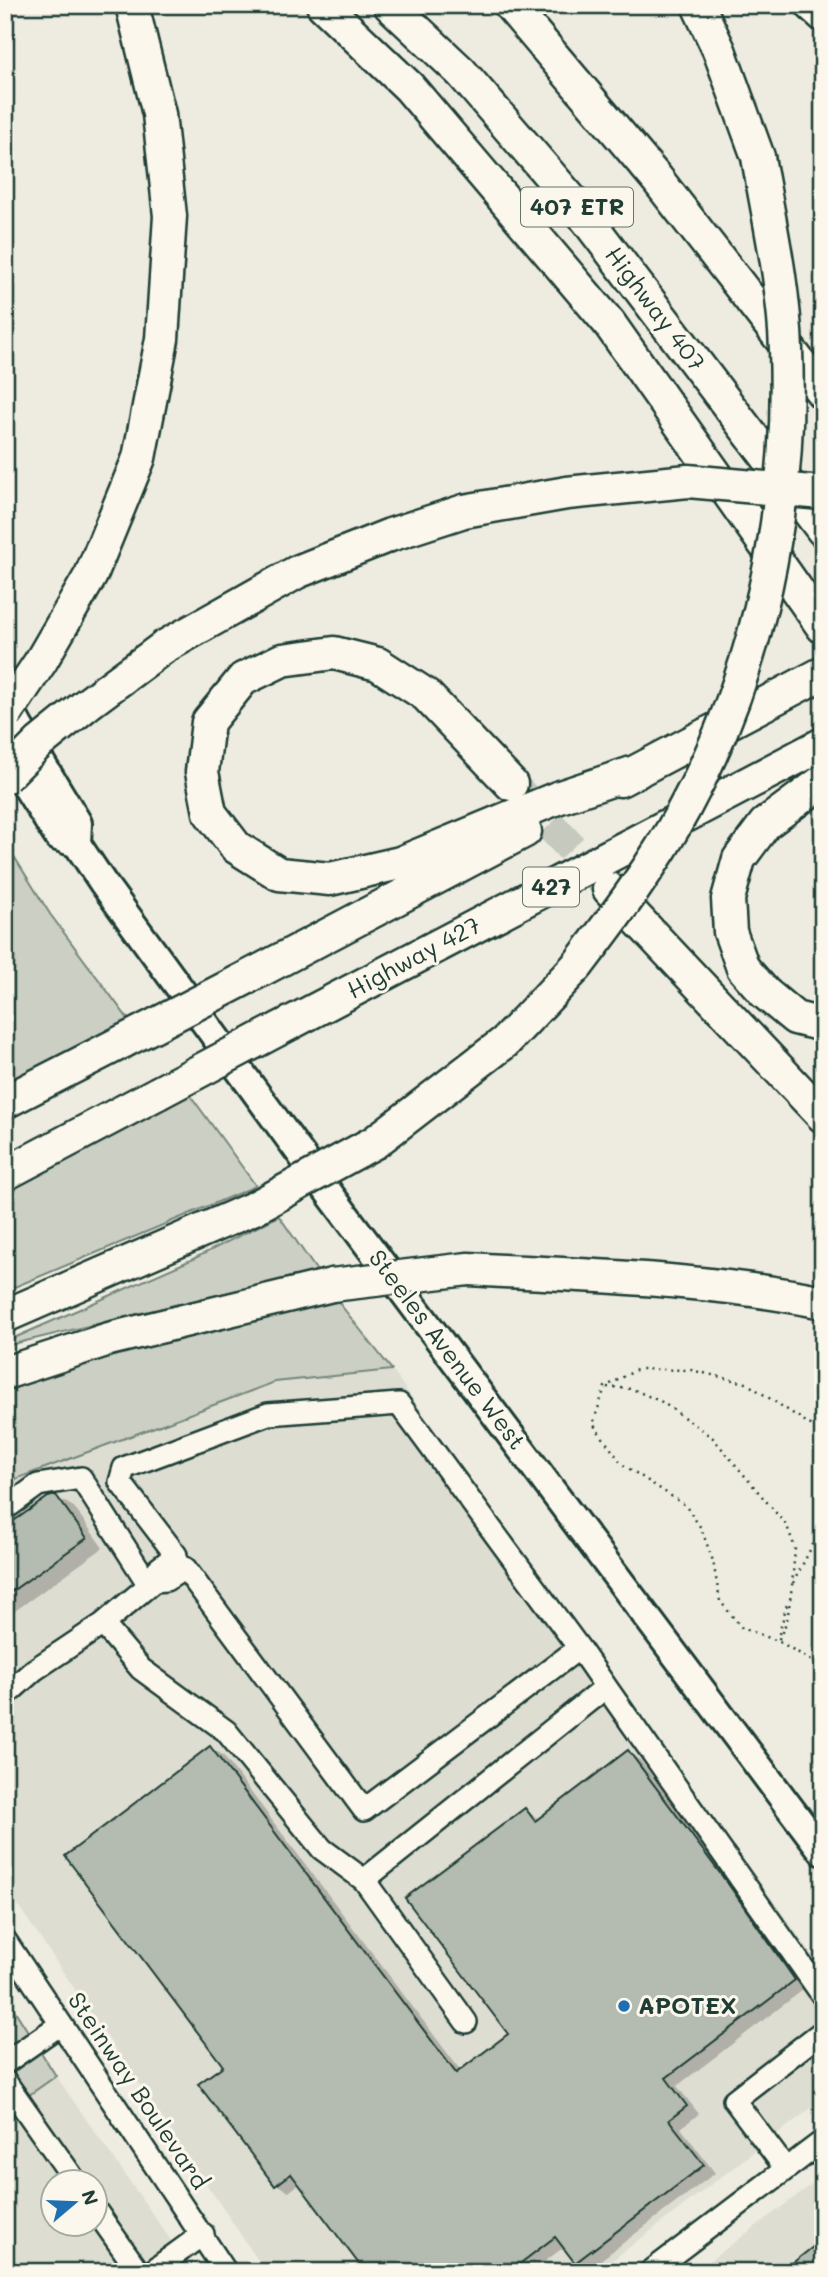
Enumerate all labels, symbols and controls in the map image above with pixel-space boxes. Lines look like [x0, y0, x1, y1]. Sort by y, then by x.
road number: 407 ETR [521, 188, 633, 227]
street label: Highway 407 [599, 240, 713, 376]
road number: 427 [523, 867, 579, 906]
street label: Highway 427 [341, 909, 485, 1005]
street label: Steeles Avenue West [363, 1243, 534, 1455]
street label: Steinway Boulevard [62, 1986, 217, 2195]
place label: APOTEX [638, 1989, 737, 2020]
marker: APOTEX [616, 1998, 632, 2014]
north arrow [38, 2168, 108, 2238]
text: N [76, 2186, 105, 2208]

